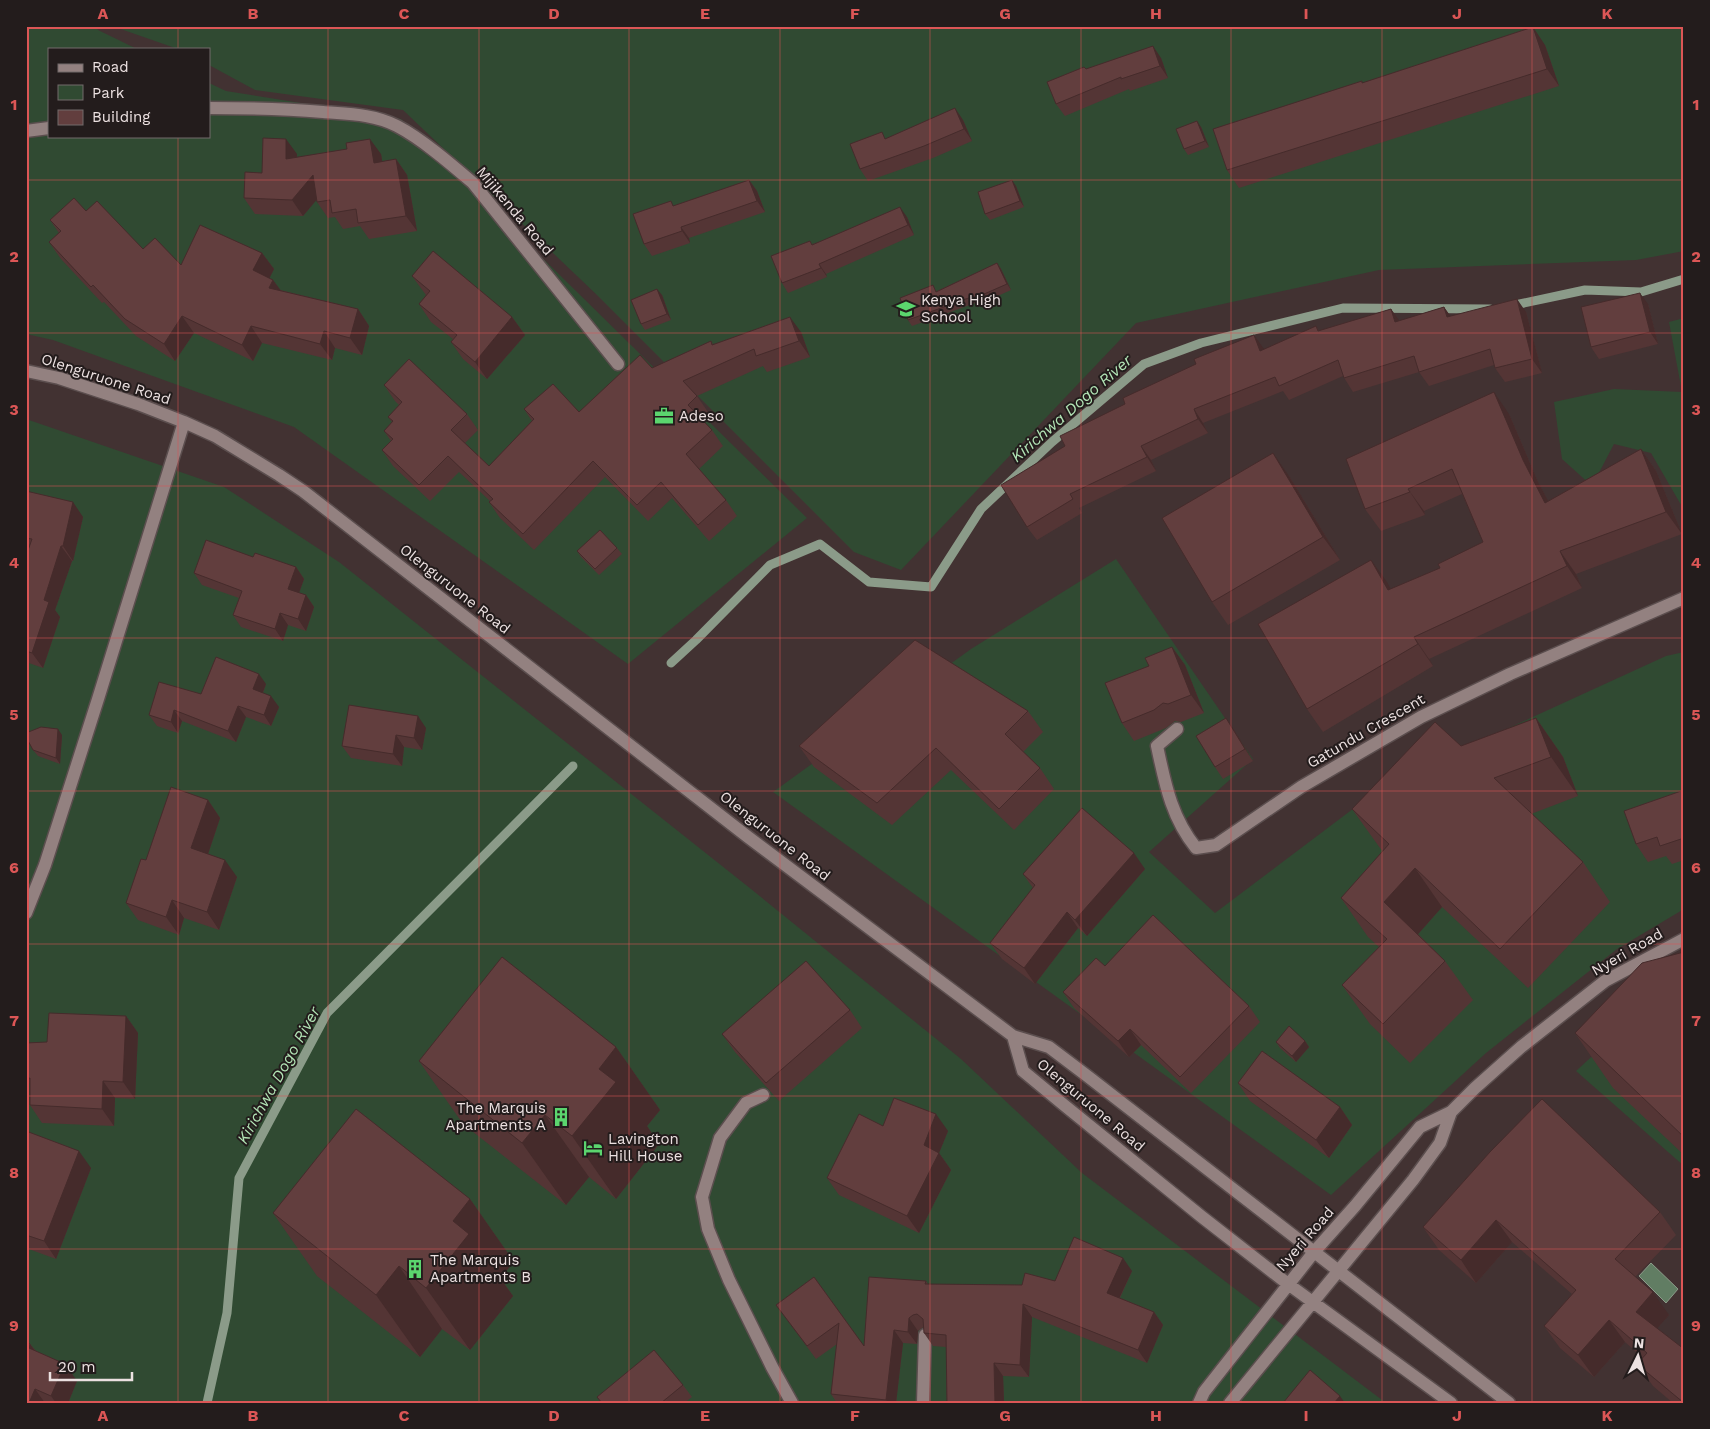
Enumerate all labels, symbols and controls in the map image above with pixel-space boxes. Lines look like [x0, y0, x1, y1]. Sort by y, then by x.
text: A [98, 4, 109, 23]
text: B [248, 4, 259, 23]
text: C [399, 4, 410, 23]
text: D [548, 4, 560, 23]
text: E [700, 4, 710, 23]
text: F [850, 4, 860, 23]
text: G [999, 4, 1011, 23]
text: H [1150, 4, 1162, 23]
text: I [1303, 4, 1309, 23]
text: J [1452, 4, 1462, 23]
text: K [1601, 4, 1613, 23]
legend [48, 48, 210, 138]
text: Road [92, 58, 129, 76]
text: Park [92, 84, 125, 102]
text: 1 [11, 95, 17, 114]
text: 1 [1693, 95, 1699, 114]
text: Building [92, 108, 150, 126]
street label: Mijikenda Road [473, 163, 557, 259]
text: 2 [9, 247, 19, 266]
text: 2 [1691, 247, 1701, 266]
place label: Kenya High School [921, 291, 1001, 326]
school or university icon: Kenya High School [895, 298, 917, 320]
street label: Olenguruone Road [39, 350, 173, 408]
water label: Kirichwa Dogo River [1007, 350, 1136, 466]
text: 3 [9, 400, 19, 419]
text: 3 [1691, 400, 1701, 419]
office icon: Adeso [653, 405, 675, 427]
place label: Adeso [679, 407, 724, 425]
street label: Olenguruone Road [396, 540, 514, 638]
text: 4 [9, 553, 19, 572]
text: 4 [1691, 553, 1701, 572]
street label: Gatundu Crescent [1304, 690, 1429, 772]
text: 5 [9, 705, 19, 724]
text: 5 [1691, 705, 1701, 724]
street label: Olenguruone Road [716, 787, 834, 885]
text: 6 [9, 858, 19, 877]
text: 6 [1691, 858, 1701, 877]
street label: Nyeri Road [1588, 924, 1666, 980]
water label: Kirichwa Dogo River [233, 1003, 324, 1147]
text: 7 [9, 1011, 19, 1030]
text: 7 [1691, 1011, 1701, 1030]
street label: Olenguruone Road [1033, 1055, 1149, 1155]
place label: The Marquis Apartments A [446, 1099, 546, 1134]
building icon: The Marquis Apartments A [550, 1106, 572, 1128]
place label: Lavington Hill House [608, 1130, 682, 1165]
hotel icon: Lavington Hill House [582, 1137, 604, 1159]
text: 8 [9, 1163, 19, 1182]
text: 8 [1691, 1163, 1701, 1182]
street label: Nyeri Road [1272, 1203, 1338, 1275]
place label: The Marquis Apartments B [430, 1251, 531, 1286]
building icon: The Marquis Apartments B [404, 1258, 426, 1280]
text: 9 [9, 1316, 19, 1335]
text: 9 [1691, 1316, 1701, 1335]
north arrow [1612, 1332, 1662, 1382]
text: N [1633, 1335, 1645, 1351]
scale bar [50, 1349, 132, 1381]
text: 20 m [58, 1358, 96, 1376]
text: A [98, 1406, 109, 1425]
text: B [248, 1406, 259, 1425]
text: C [399, 1406, 410, 1425]
text: D [548, 1406, 560, 1425]
text: E [700, 1406, 710, 1425]
text: F [850, 1406, 860, 1425]
text: G [999, 1406, 1011, 1425]
text: H [1150, 1406, 1162, 1425]
text: I [1303, 1406, 1309, 1425]
text: J [1452, 1406, 1462, 1425]
text: K [1601, 1406, 1613, 1425]

